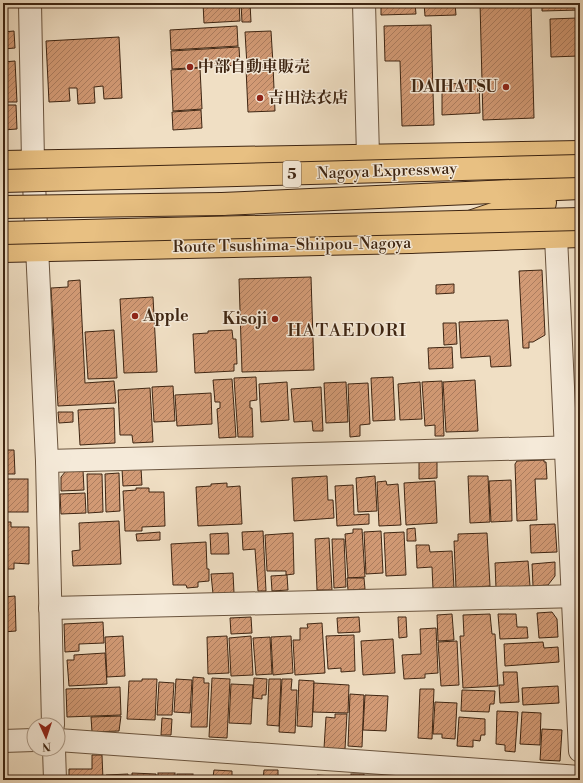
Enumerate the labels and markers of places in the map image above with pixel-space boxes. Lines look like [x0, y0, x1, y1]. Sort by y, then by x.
place label: 中部自動車販売 [198, 57, 310, 77]
marker: 中部自動車販売 [185, 62, 195, 72]
place label: DAIHATSU [411, 77, 499, 97]
marker: DAIHATSU [501, 82, 511, 92]
place label: 吉田法衣店 [268, 88, 348, 108]
marker: 吉田法衣店 [255, 93, 265, 103]
place label: Apple [142, 306, 189, 326]
place label: Kisoji [222, 309, 267, 329]
marker: Apple [130, 311, 140, 321]
marker: Kisoji [270, 314, 280, 324]

